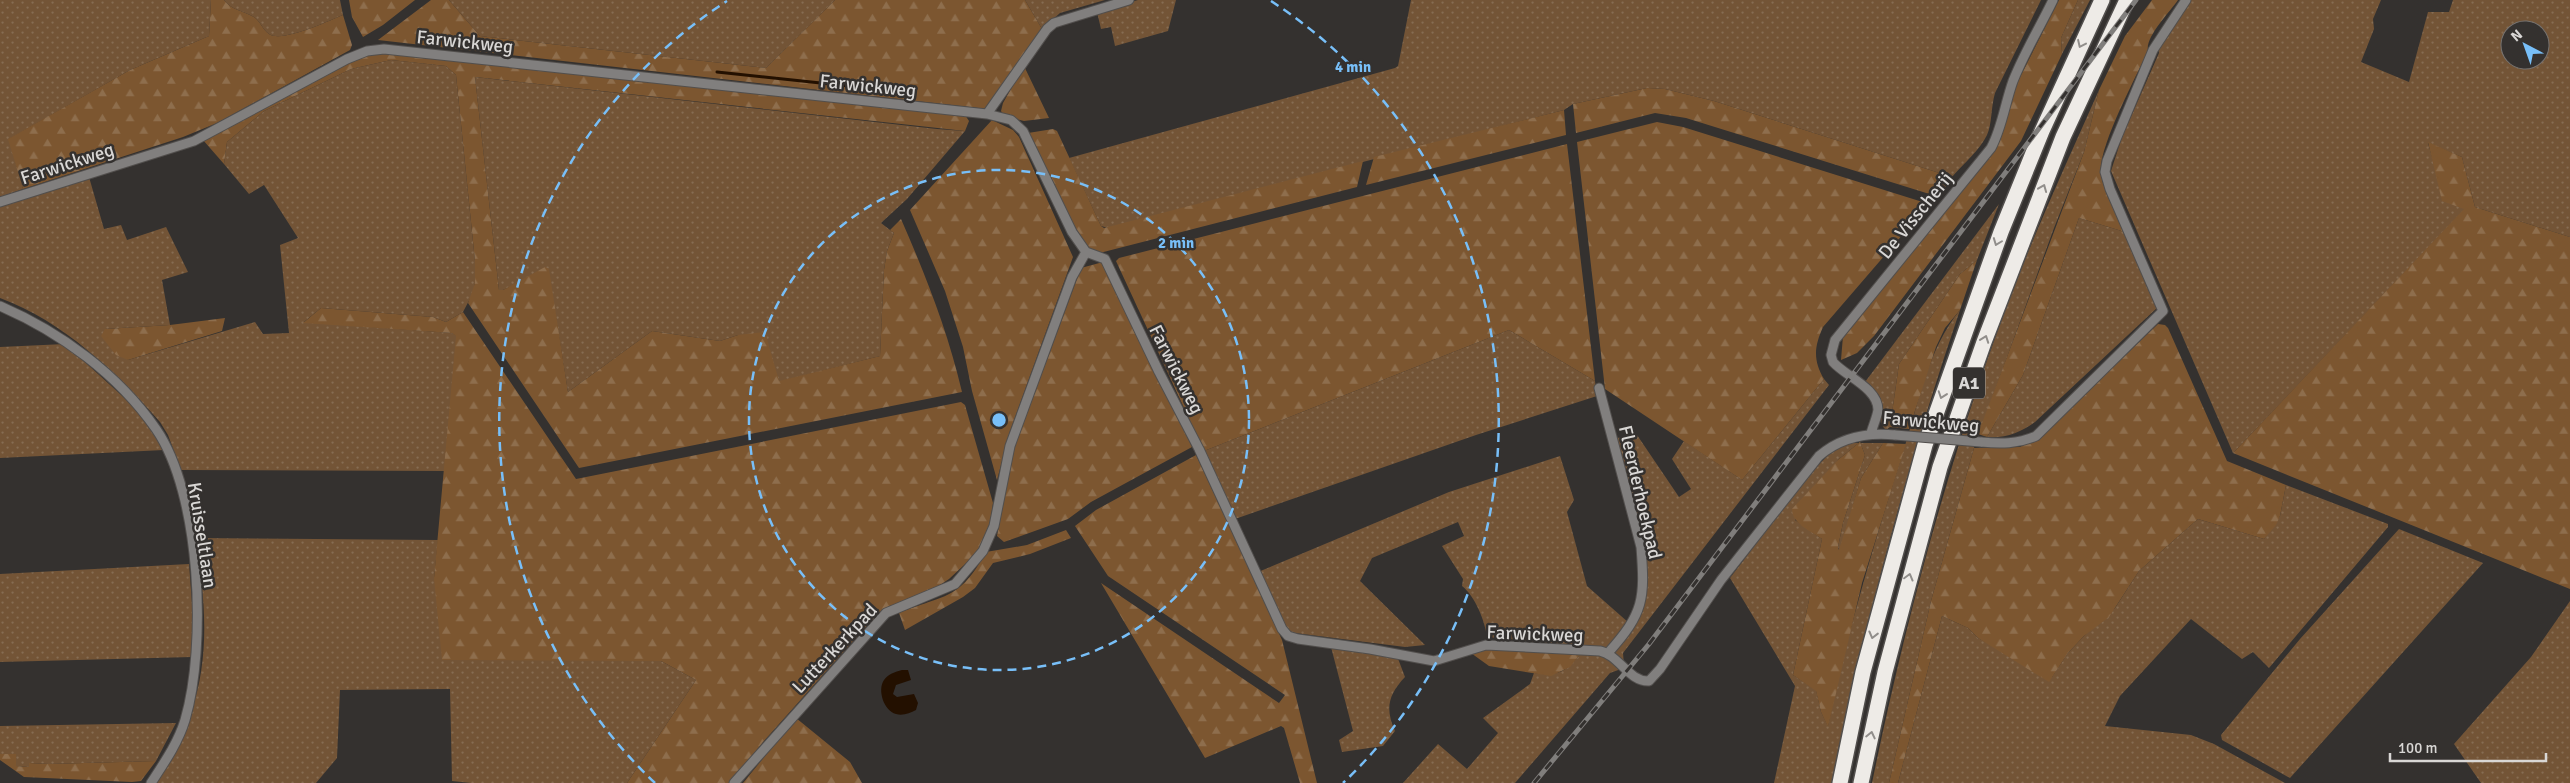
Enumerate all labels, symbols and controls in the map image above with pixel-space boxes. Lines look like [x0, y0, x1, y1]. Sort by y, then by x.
north arrow [2500, 20, 2550, 70]
street label: Farwickweg [415, 25, 514, 59]
text: N [2508, 26, 2526, 45]
one-way arrow [2076, 39, 2087, 48]
text: 4 min [1335, 58, 1371, 76]
street label: Farwickweg [818, 69, 917, 103]
street label: Farwickweg [18, 138, 117, 190]
street label: De Visscherij [1873, 167, 1958, 264]
one-way arrow [2037, 184, 2047, 193]
text: 2 min [1158, 234, 1194, 252]
one-way arrow [1993, 237, 2004, 246]
street label: Farwickweg [1143, 321, 1209, 418]
one-way arrow [1979, 336, 1989, 344]
road number: A1 [1953, 368, 1985, 398]
one-way arrow [1938, 390, 1948, 399]
street label: Farwickweg [1882, 406, 1980, 438]
centre of rings [990, 411, 1008, 429]
street label: Fleerderhoekpad [1613, 423, 1667, 562]
street label: Kruisseltlaan [182, 480, 222, 590]
one-way arrow [1903, 573, 1914, 582]
street label: Lutterkerkpad [787, 599, 883, 699]
street label: Farwickweg [1486, 620, 1584, 648]
one-way arrow [1868, 631, 1879, 640]
scale bar [2390, 730, 2546, 762]
one-way arrow [1865, 731, 1876, 740]
text: 100 m [2398, 739, 2438, 757]

